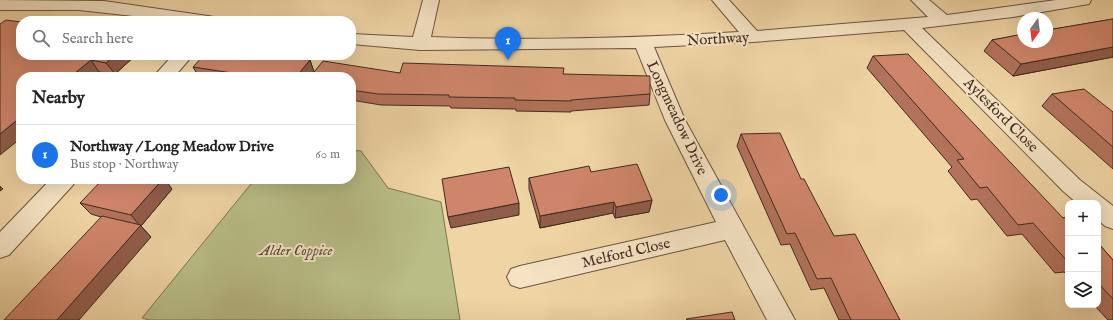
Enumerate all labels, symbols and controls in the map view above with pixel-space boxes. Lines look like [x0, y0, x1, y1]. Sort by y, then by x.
north arrow [1017, 12, 1053, 48]
search box [16, 16, 356, 60]
icon: search [30, 27, 52, 49]
pin: 1 [495, 27, 521, 60]
street label: Northway [686, 28, 750, 50]
text: Search here [62, 29, 133, 48]
street label: Longmeadow Drive [642, 58, 712, 178]
street label: Aylesford Close [959, 73, 1043, 157]
text: Nearby [32, 88, 85, 109]
text: Northway / Long Meadow Drive [70, 137, 274, 156]
text: 1 [43, 146, 47, 163]
text: 60 m [315, 146, 340, 163]
text: Bus stop · Northway [70, 156, 179, 173]
your location [711, 185, 731, 205]
map controls [1065, 200, 1101, 308]
button: + [1065, 200, 1101, 236]
street label: Melford Close [580, 234, 672, 272]
button: − [1065, 236, 1101, 272]
park label: Alder Coppice [258, 241, 333, 260]
button: layers [1065, 272, 1101, 308]

